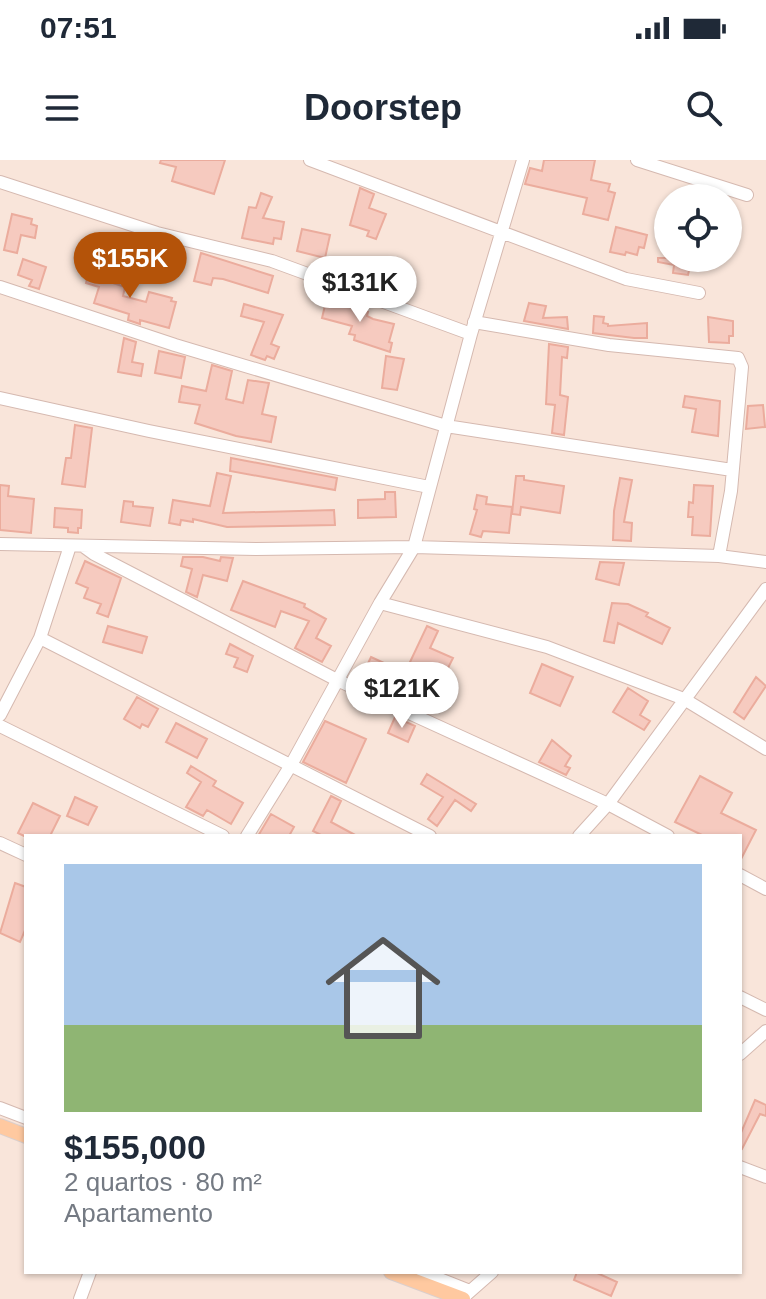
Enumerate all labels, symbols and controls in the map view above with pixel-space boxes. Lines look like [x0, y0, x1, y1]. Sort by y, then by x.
text: 07:51 [40, 11, 117, 44]
icon: menu [40, 86, 84, 130]
icon: search [682, 86, 726, 130]
text: Doorstep [304, 87, 462, 128]
map controls [654, 184, 742, 272]
button: locate [654, 184, 742, 272]
pin: $155K [74, 232, 186, 300]
text: $155K [92, 243, 168, 273]
pin: $131K [304, 256, 416, 324]
text: $131K [322, 267, 398, 297]
pin: $121K [346, 662, 458, 730]
text: $121K [364, 673, 440, 703]
icon: home [311, 916, 455, 1060]
text: $155,000 [64, 1128, 206, 1166]
text: 2 quartos · 80 m² [64, 1167, 262, 1197]
text: Apartamento [64, 1198, 213, 1228]

